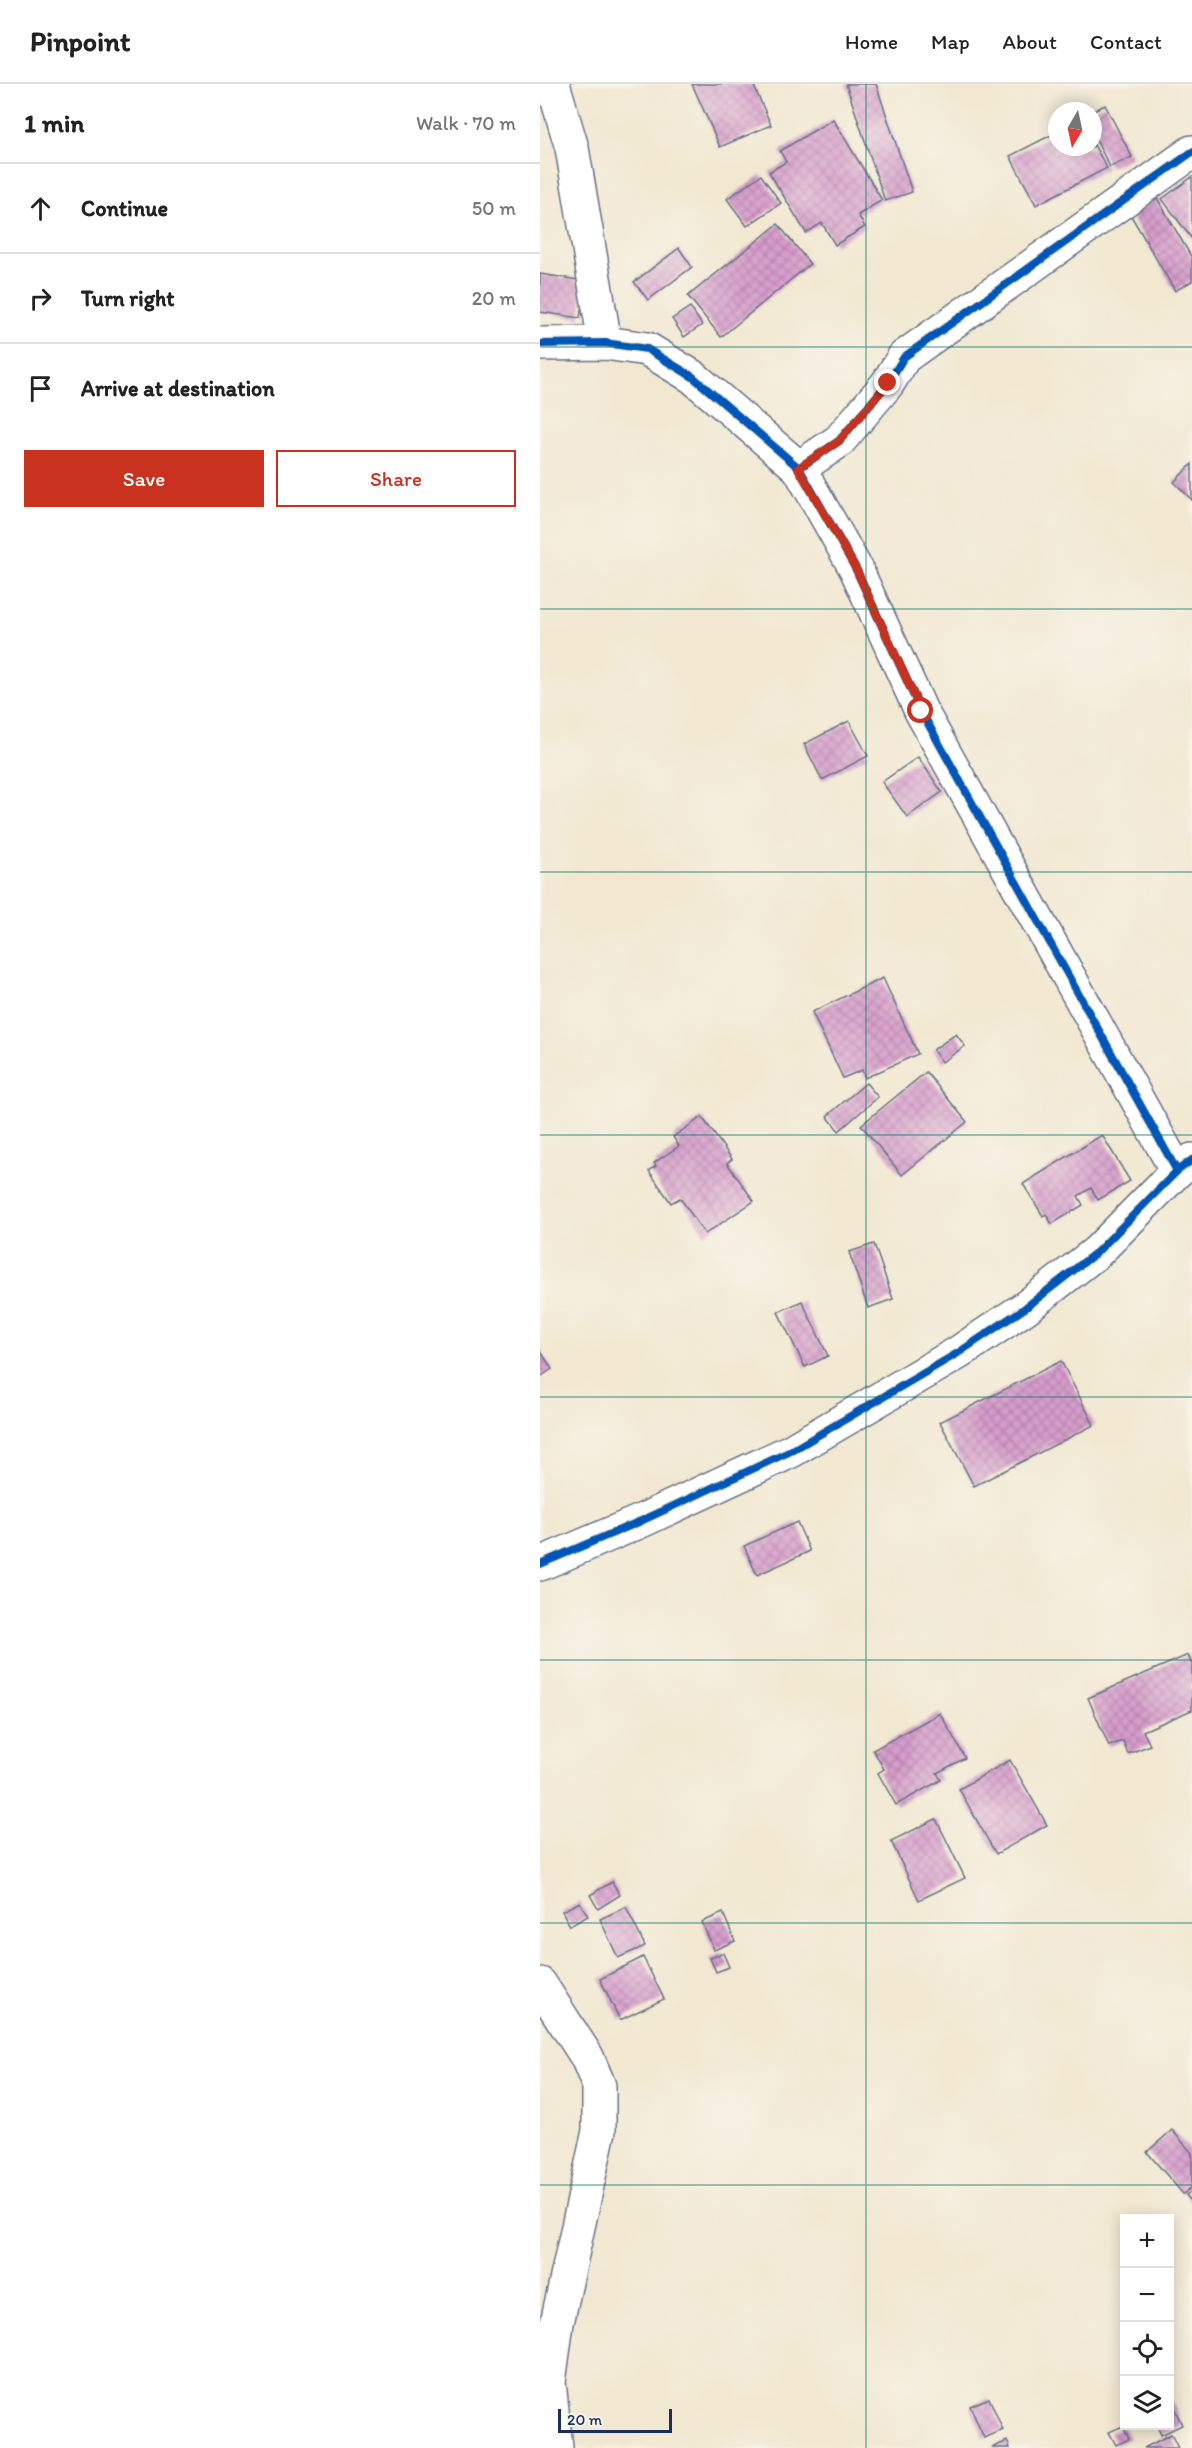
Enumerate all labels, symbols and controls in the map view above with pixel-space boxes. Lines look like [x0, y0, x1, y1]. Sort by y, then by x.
text: Pinpoint [30, 24, 131, 58]
text: Home [845, 29, 898, 54]
text: Map [931, 29, 970, 54]
text: About [1003, 29, 1057, 54]
text: Contact [1090, 29, 1162, 54]
north arrow [1048, 102, 1102, 156]
text: 1 min [24, 107, 84, 139]
text: Walk · 70 m [416, 111, 516, 135]
icon: ahead [24, 192, 57, 225]
text: Continue [81, 195, 168, 222]
text: 50 m [472, 196, 516, 220]
icon: right [24, 282, 57, 315]
text: Turn right [81, 285, 175, 312]
text: 20 m [472, 286, 516, 310]
route end [874, 369, 900, 395]
icon: arrive [24, 372, 57, 405]
text: Arrive at destination [81, 375, 275, 402]
button: Save [24, 450, 264, 507]
button: Share [276, 450, 516, 507]
route start [907, 697, 933, 723]
map controls [1120, 2214, 1174, 2430]
button: + [1120, 2214, 1174, 2268]
button: − [1120, 2268, 1174, 2322]
button: locate [1120, 2322, 1174, 2376]
button: layers [1120, 2376, 1174, 2430]
scale bar [558, 2406, 672, 2434]
text: 20 m [567, 2410, 602, 2429]

